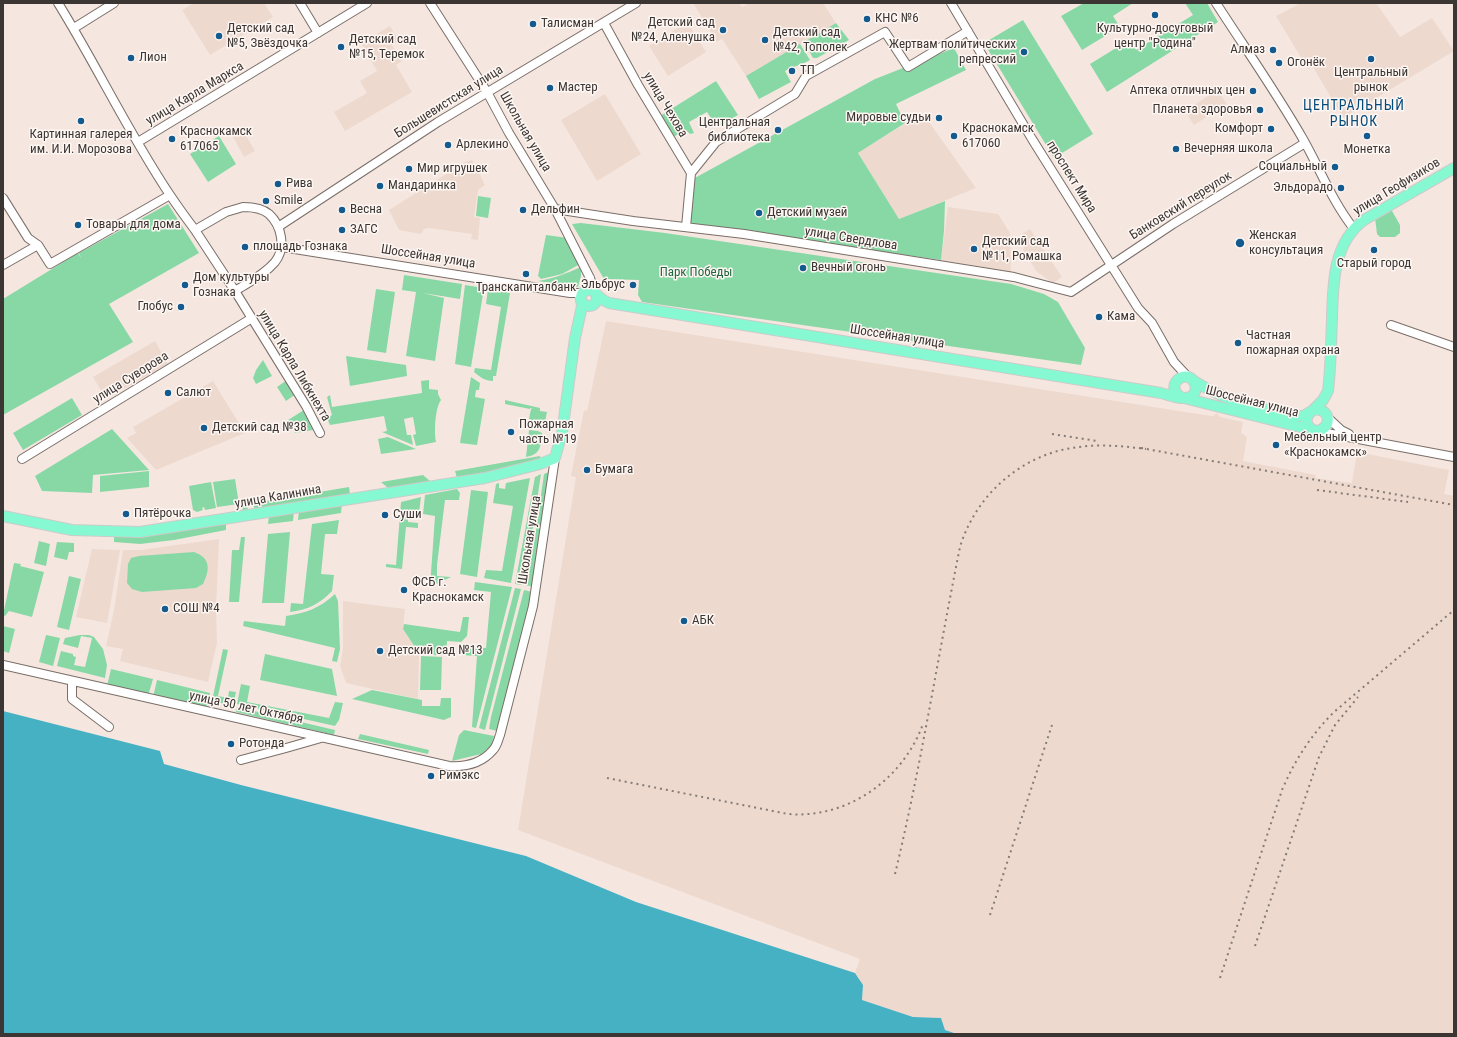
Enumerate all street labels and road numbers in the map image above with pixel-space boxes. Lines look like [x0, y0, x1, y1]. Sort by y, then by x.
street label: улица Карла Маркса [143, 59, 247, 129]
street label: Большевистская улица [392, 62, 506, 142]
street label: улица Чехова [639, 70, 691, 140]
street label: Школьная улица [496, 89, 554, 175]
street label: проспект Мира [1043, 138, 1099, 216]
street label: улица Геофизиков [1351, 155, 1443, 219]
street label: Банковский переулок [1127, 168, 1235, 244]
street label: улица Свердлова [804, 224, 898, 254]
street label: Шоссейная улица [380, 242, 476, 272]
street label: улица Карла Либкнехта [255, 307, 333, 425]
street label: Шоссейная улица [849, 322, 945, 352]
street label: улица Суворова [90, 349, 172, 407]
street label: Шоссейная улица [1204, 383, 1300, 421]
street label: улица Калинина [234, 482, 322, 512]
street label: Школьная улица [515, 495, 545, 585]
street label: улица 50 лет Октября [188, 688, 304, 728]

